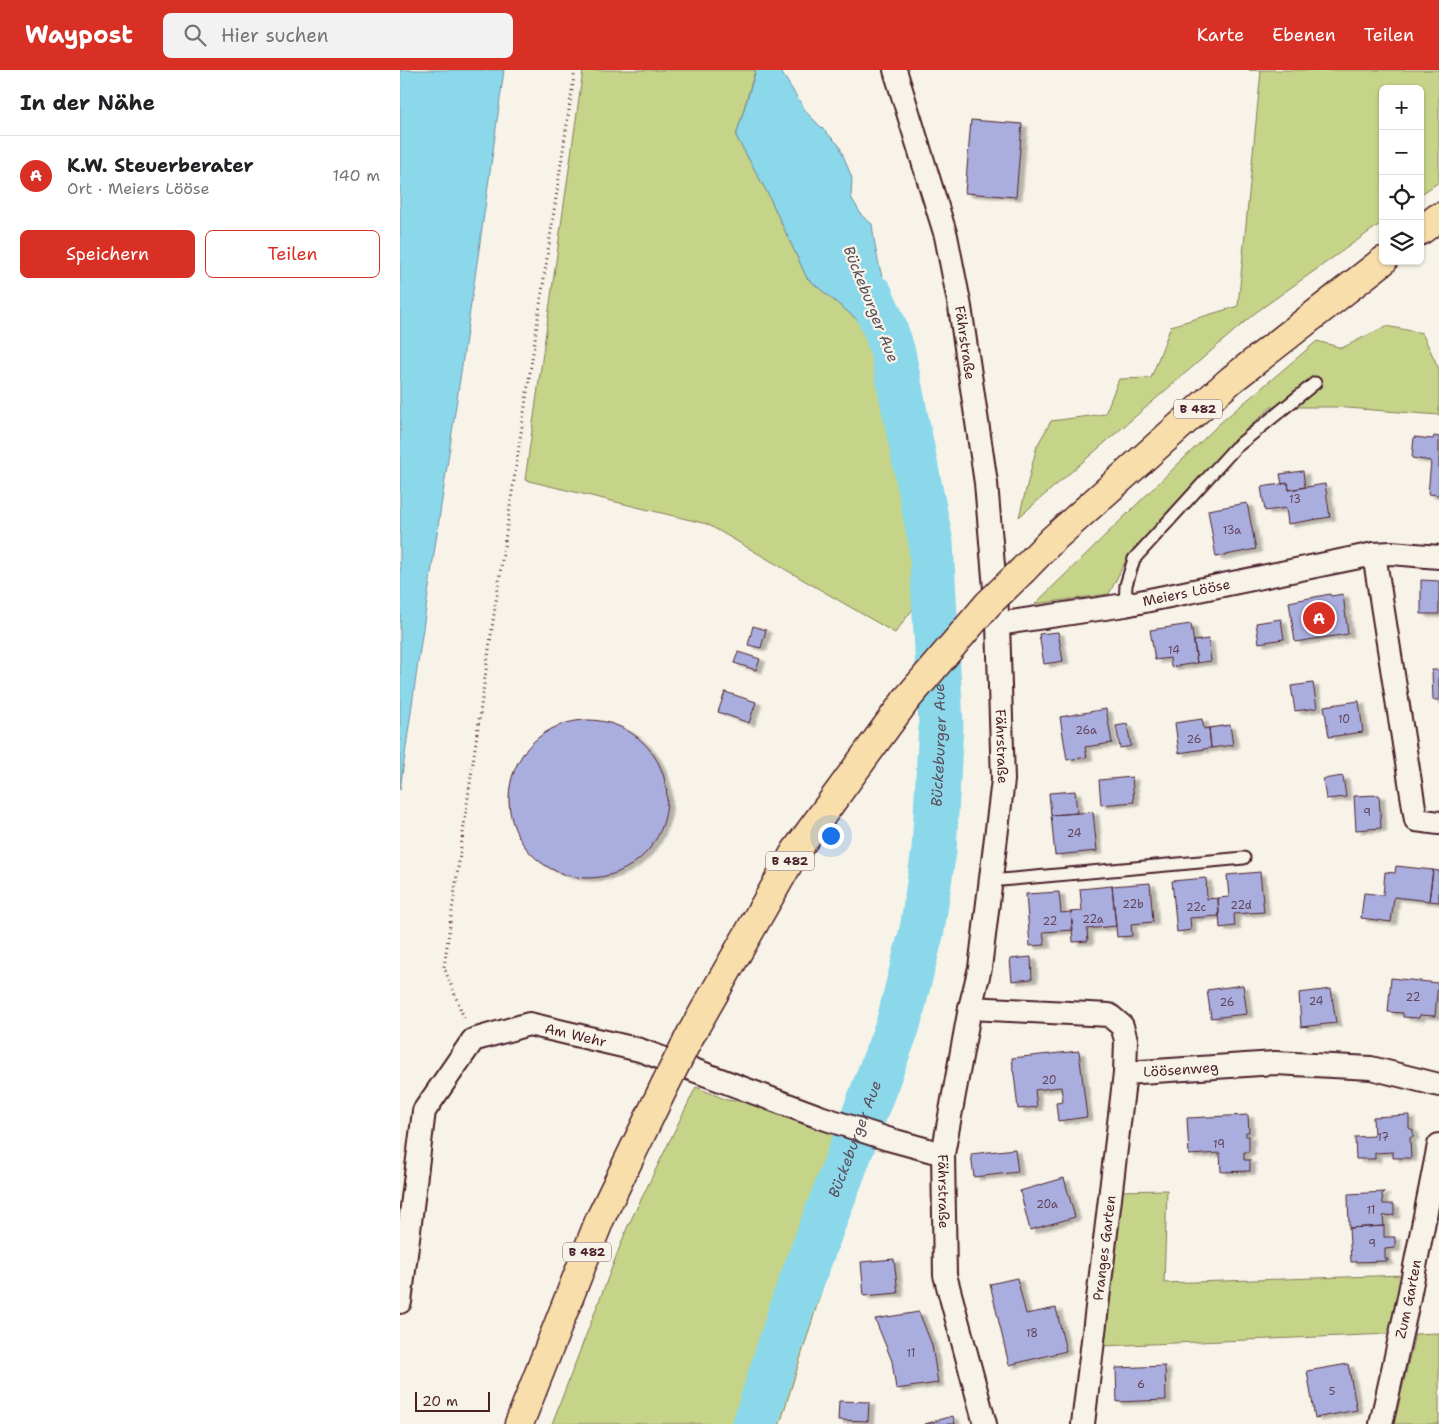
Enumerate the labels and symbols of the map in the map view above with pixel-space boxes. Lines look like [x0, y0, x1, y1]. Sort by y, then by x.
water label: Bückeburger Aue [839, 243, 903, 365]
street label: Fährstraße [951, 304, 980, 381]
road number: B 482 [1174, 399, 1222, 418]
house number: 13 [1289, 492, 1301, 507]
house number: 13a [1223, 523, 1241, 538]
street label: Meiers Lööse [1141, 575, 1232, 610]
pin: A [1303, 599, 1335, 637]
house number: 14 [1168, 643, 1180, 658]
water label: Bückeburger Aue [926, 683, 951, 807]
street label: Fährstraße [992, 709, 1012, 784]
house number: 10 [1338, 712, 1350, 727]
house number: 26a [1075, 723, 1097, 738]
house number: 26 [1187, 732, 1201, 747]
house number: 9 [1363, 805, 1371, 820]
your location [818, 823, 844, 849]
house number: 24 [1067, 826, 1082, 841]
road number: B 482 [766, 851, 814, 870]
house number: 22b [1122, 897, 1144, 912]
house number: 22d [1230, 898, 1252, 913]
house number: 22c [1186, 900, 1206, 915]
house number: 22a [1082, 912, 1104, 927]
house number: 22 [1043, 914, 1057, 929]
house number: 22 [1406, 990, 1420, 1005]
house number: 24 [1309, 994, 1324, 1009]
house number: 26 [1220, 995, 1234, 1010]
street label: Am Wehr [543, 1019, 609, 1051]
street label: Löösenweg [1143, 1058, 1219, 1081]
house number: 20 [1041, 1073, 1057, 1088]
water label: Bückeburger Aue [824, 1078, 886, 1201]
house number: 17 [1377, 1130, 1389, 1145]
house number: 19 [1213, 1137, 1225, 1152]
street label: Fährstraße [934, 1154, 953, 1229]
street label: Pranges Garten [1089, 1194, 1119, 1302]
house number: 20a [1036, 1197, 1058, 1212]
house number: 11 [1367, 1203, 1375, 1218]
house number: 9 [1368, 1236, 1376, 1251]
road number: B 482 [563, 1242, 611, 1262]
street label: Zum Garten [1391, 1258, 1425, 1340]
house number: 18 [1026, 1326, 1038, 1341]
house number: 11 [907, 1346, 915, 1361]
house number: 6 [1137, 1377, 1145, 1392]
house number: 5 [1329, 1384, 1336, 1399]
scale bar [415, 1389, 490, 1412]

